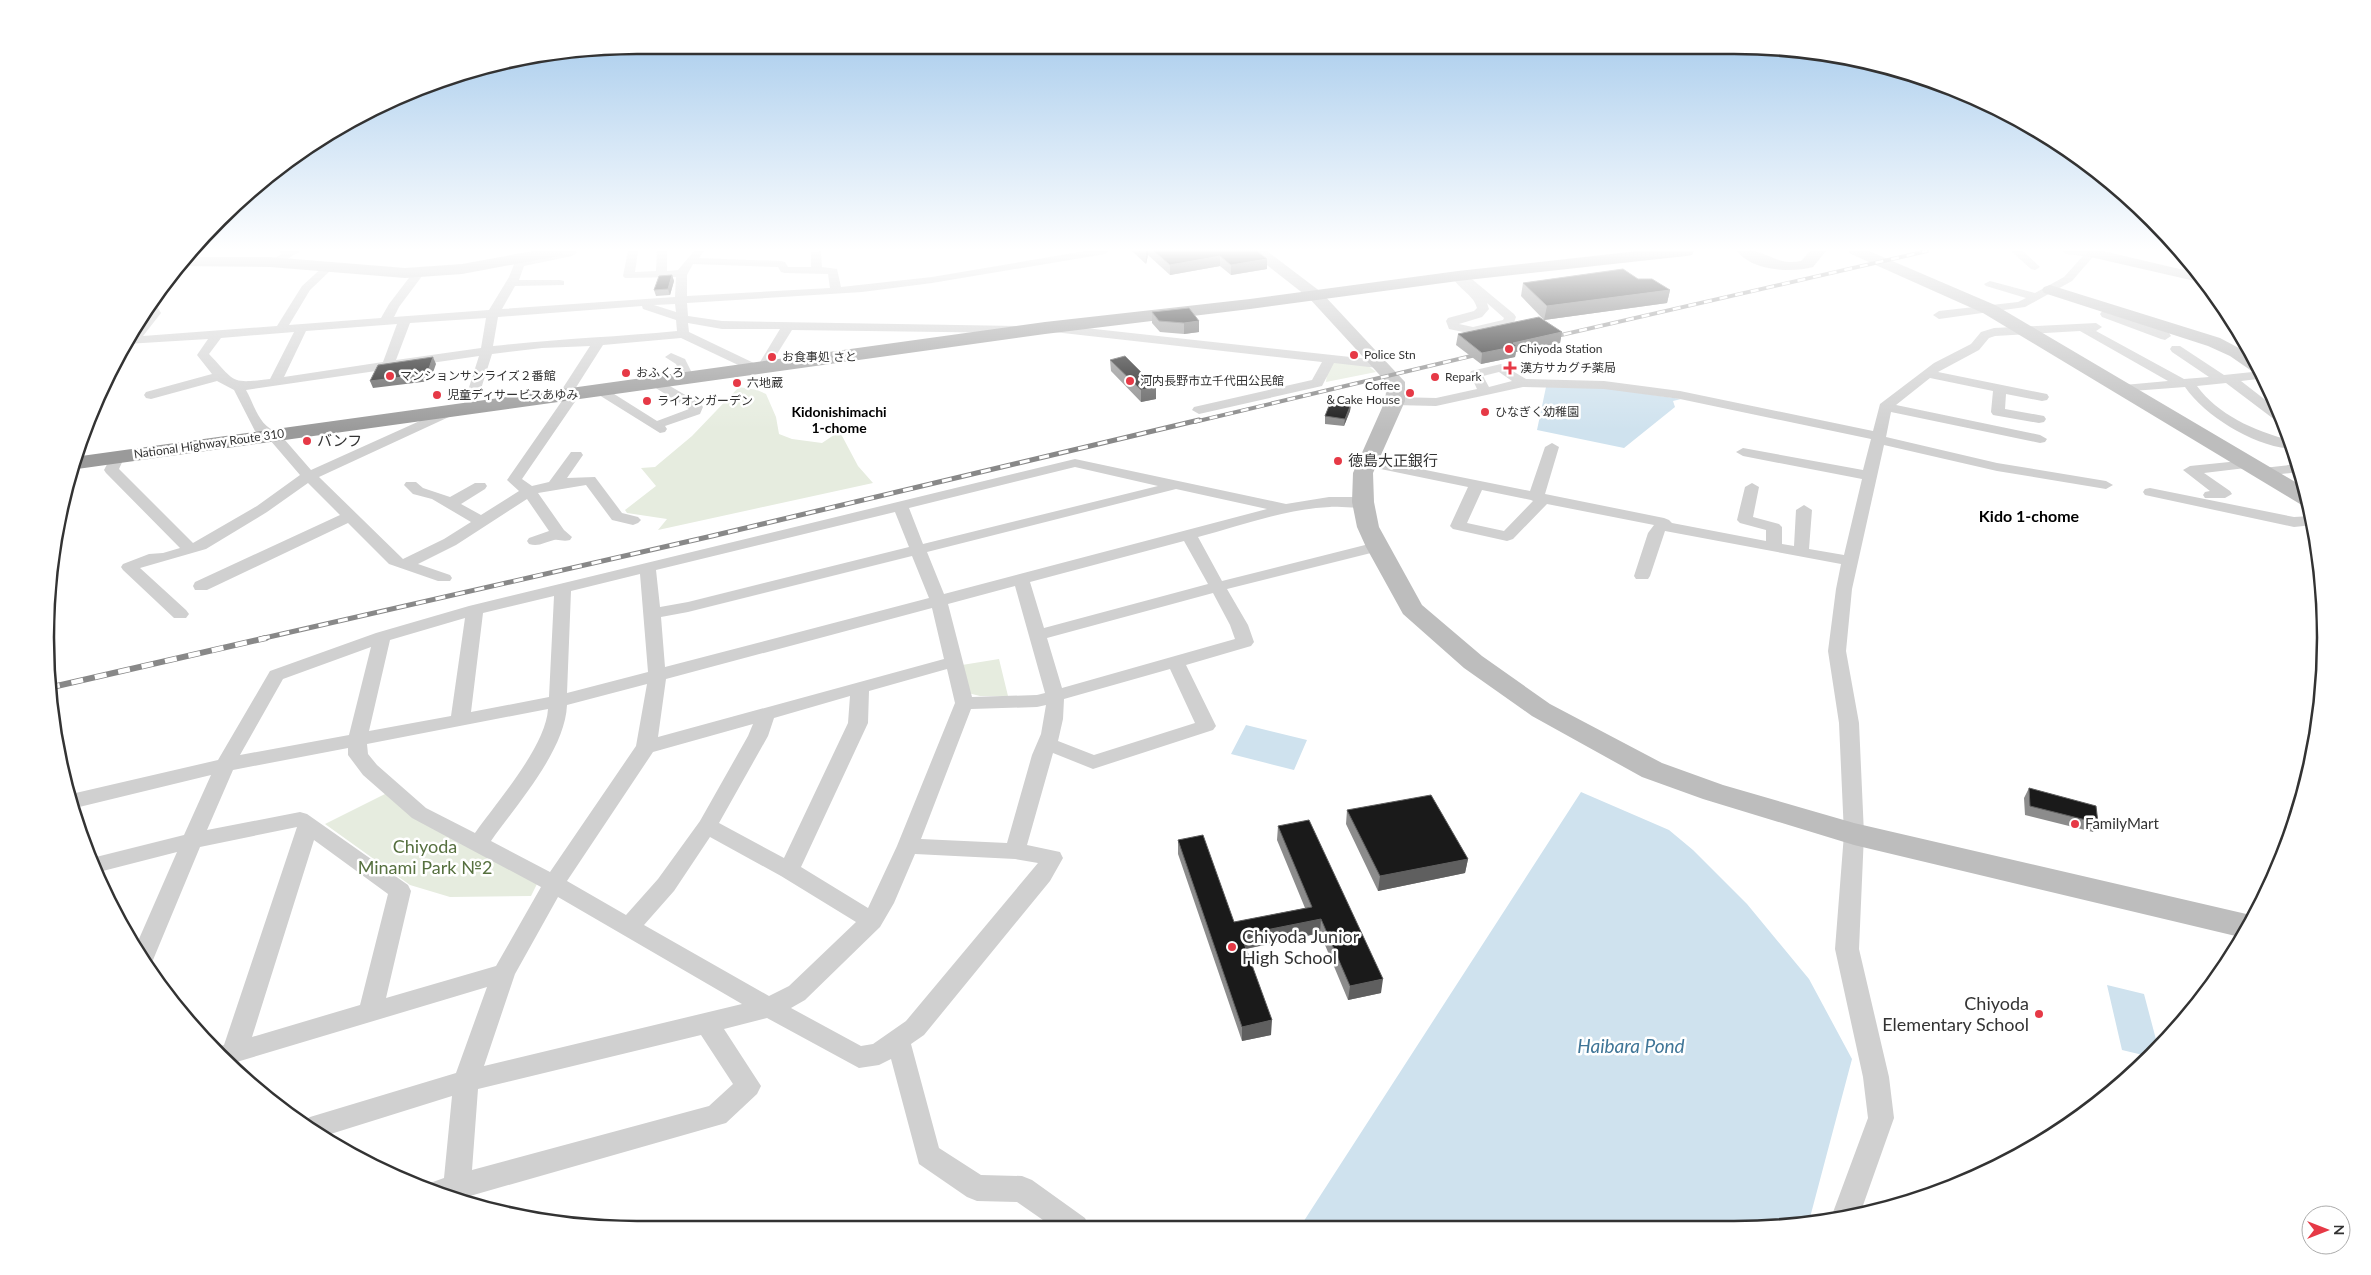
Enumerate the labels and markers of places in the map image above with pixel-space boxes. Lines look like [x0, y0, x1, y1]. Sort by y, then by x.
place label: Chiyoda Station [1519, 341, 1603, 356]
marker: Chiyoda Station [1503, 343, 1515, 355]
place label: Police Stn [1364, 347, 1416, 362]
place label: お食事処 さと [782, 349, 857, 364]
marker: Police Stn [1348, 349, 1360, 361]
marker: お食事処 さと [766, 351, 778, 363]
place label: 漢方サカグチ薬局 [1520, 360, 1616, 375]
marker: 漢方サカグチ薬局 [1504, 362, 1516, 374]
place label: おふくろ [636, 365, 684, 380]
marker: おふくろ [620, 367, 632, 379]
place label: マンションサンライズ２番館 [400, 368, 556, 383]
place label: Repark [1445, 369, 1483, 384]
marker: マンションサンライズ２番館 [384, 370, 396, 382]
marker: Repark [1429, 371, 1441, 383]
place label: 河内長野市立千代田公民館 [1140, 373, 1284, 388]
place label: 六地蔵 [747, 375, 783, 390]
marker: 河内長野市立千代田公民館 [1124, 375, 1136, 387]
marker: 六地蔵 [731, 377, 743, 389]
place label: Coffee ＆Cake House [1325, 378, 1400, 407]
place label: 児童ディサービスあゆみ [447, 387, 578, 402]
marker: Coffee ＆Cake House [1404, 387, 1416, 399]
marker: 児童ディサービスあゆみ [431, 389, 443, 401]
place label: ライオンガーデン [657, 393, 753, 408]
marker: ライオンガーデン [641, 395, 653, 407]
place label: ひなぎく幼稚園 [1495, 404, 1579, 419]
marker: ひなぎく幼稚園 [1479, 406, 1491, 418]
place label: バンフ [317, 431, 362, 449]
marker: バンフ [301, 435, 313, 447]
place label: 徳島大正銀行 [1348, 451, 1438, 469]
marker: 徳島大正銀行 [1332, 455, 1344, 467]
place label: FamilyMart [2085, 814, 2160, 832]
marker: FamilyMart [2069, 818, 2081, 830]
place label: Chiyoda Junior High School [1242, 925, 1360, 968]
marker: Chiyoda Junior High School [1226, 941, 1238, 953]
place label: Chiyoda Elementary School [1882, 992, 2029, 1035]
marker: Chiyoda Elementary School [2033, 1008, 2045, 1020]

